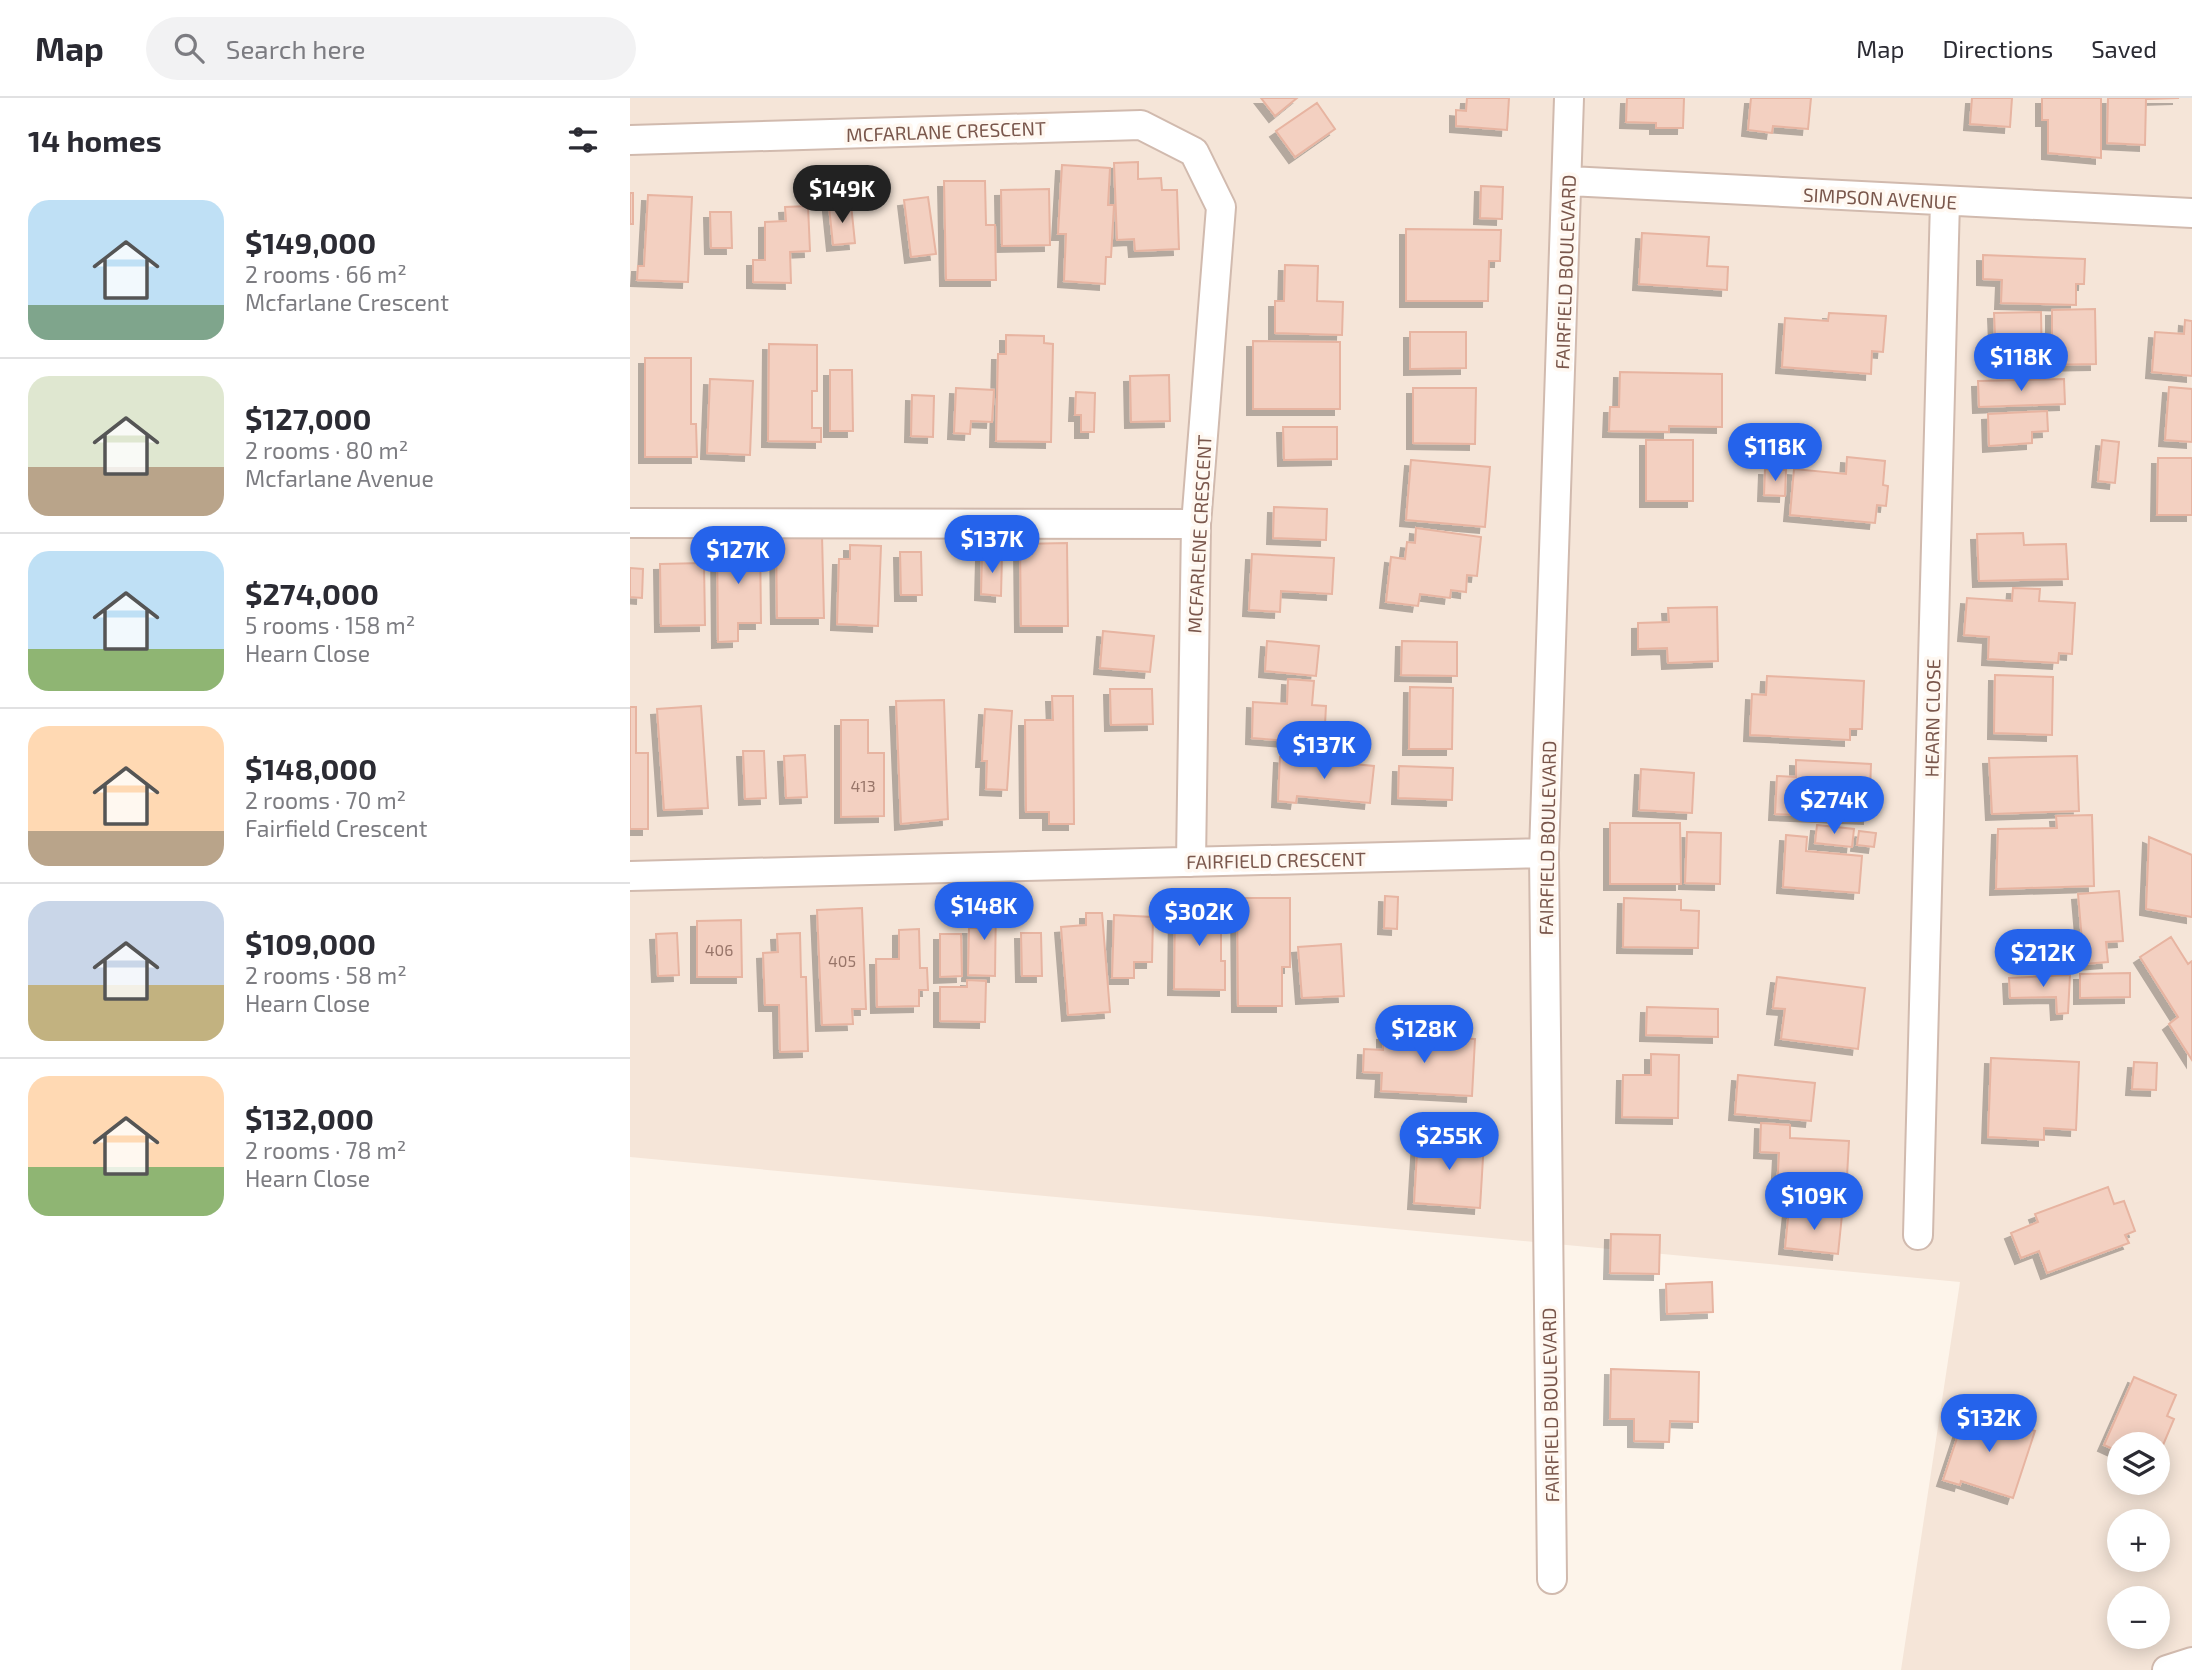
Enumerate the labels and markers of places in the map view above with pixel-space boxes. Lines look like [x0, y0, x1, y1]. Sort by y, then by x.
pin: $149K [793, 166, 891, 225]
pin: $118K [1972, 334, 2070, 393]
pin: $118K [1726, 424, 1824, 483]
pin: $137K [943, 516, 1041, 575]
pin: $127K [689, 526, 787, 586]
pin: $137K [1275, 722, 1373, 781]
pin: $274K [1785, 776, 1883, 836]
pin: $148K [935, 882, 1033, 942]
pin: $302K [1150, 888, 1248, 948]
pin: $212K [1994, 930, 2092, 989]
pin: $128K [1375, 1006, 1473, 1065]
pin: $255K [1400, 1112, 1498, 1172]
pin: $109K [1765, 1172, 1863, 1232]
pin: $132K [1940, 1394, 2038, 1454]

